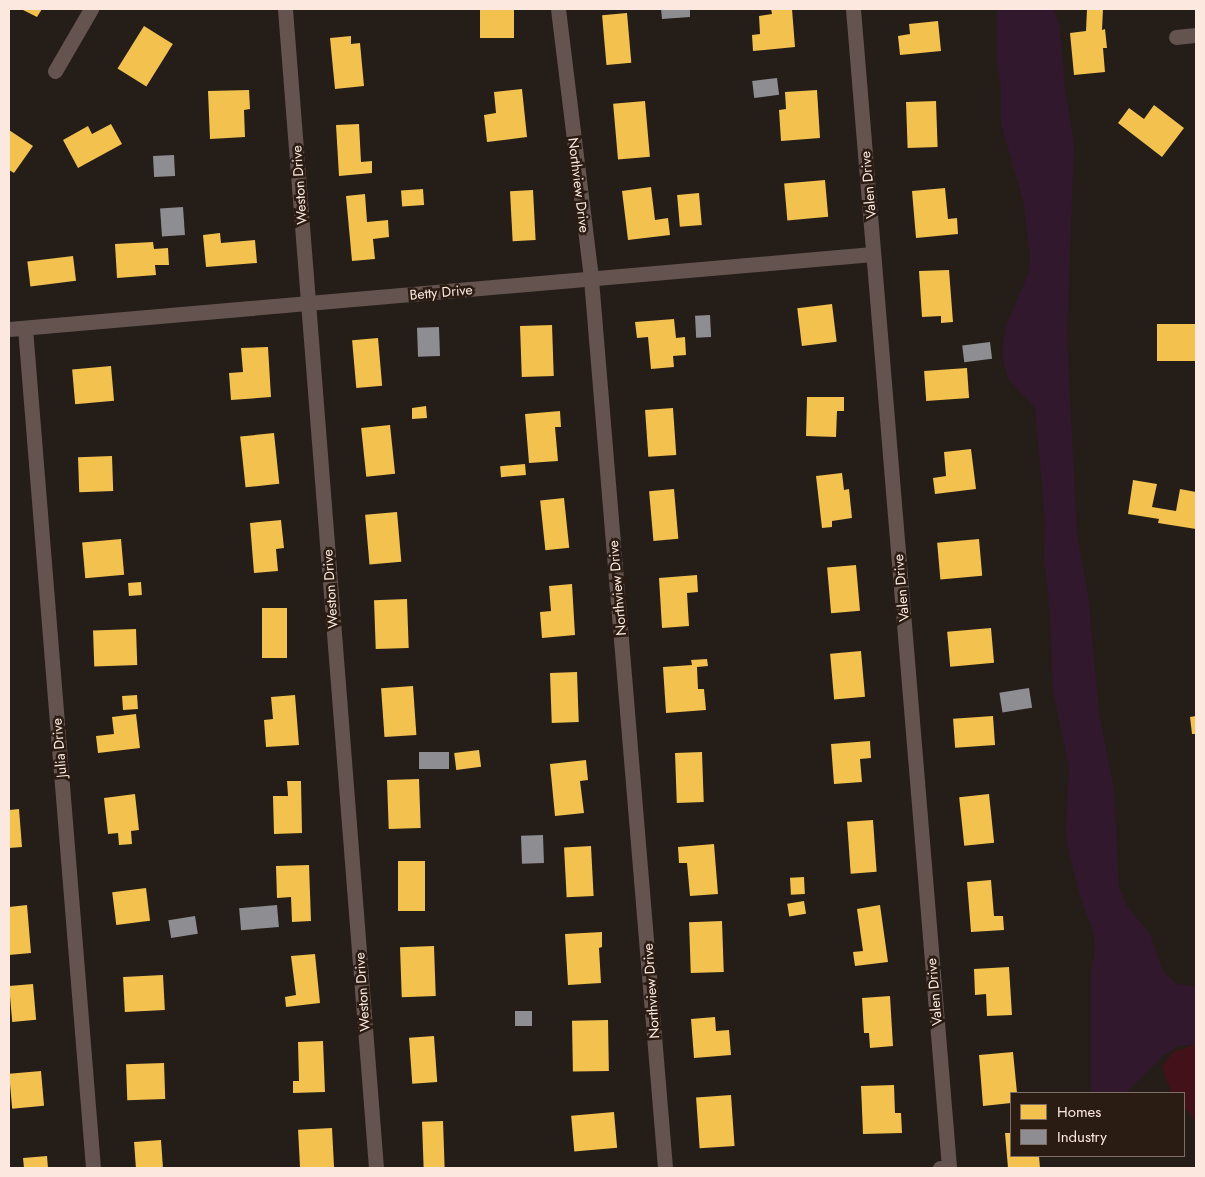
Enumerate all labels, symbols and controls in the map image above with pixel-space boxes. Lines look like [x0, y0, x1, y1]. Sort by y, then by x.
street label: Northview Drive [565, 137, 593, 233]
street label: Weston Drive [288, 145, 310, 225]
street label: Valen Drive [857, 151, 879, 219]
street label: Betty Drive [409, 281, 473, 303]
street label: Northview Drive [604, 540, 630, 636]
street label: Weston Drive [319, 549, 341, 629]
street label: Valen Drive [890, 554, 912, 622]
street label: Julia Drive [48, 718, 70, 778]
street label: Northview Drive [639, 943, 663, 1039]
street label: Weston Drive [351, 952, 373, 1032]
street label: Valen Drive [923, 958, 945, 1026]
legend [1010, 1092, 1185, 1157]
text: Homes [1057, 1101, 1101, 1123]
text: Industry [1057, 1126, 1107, 1148]

